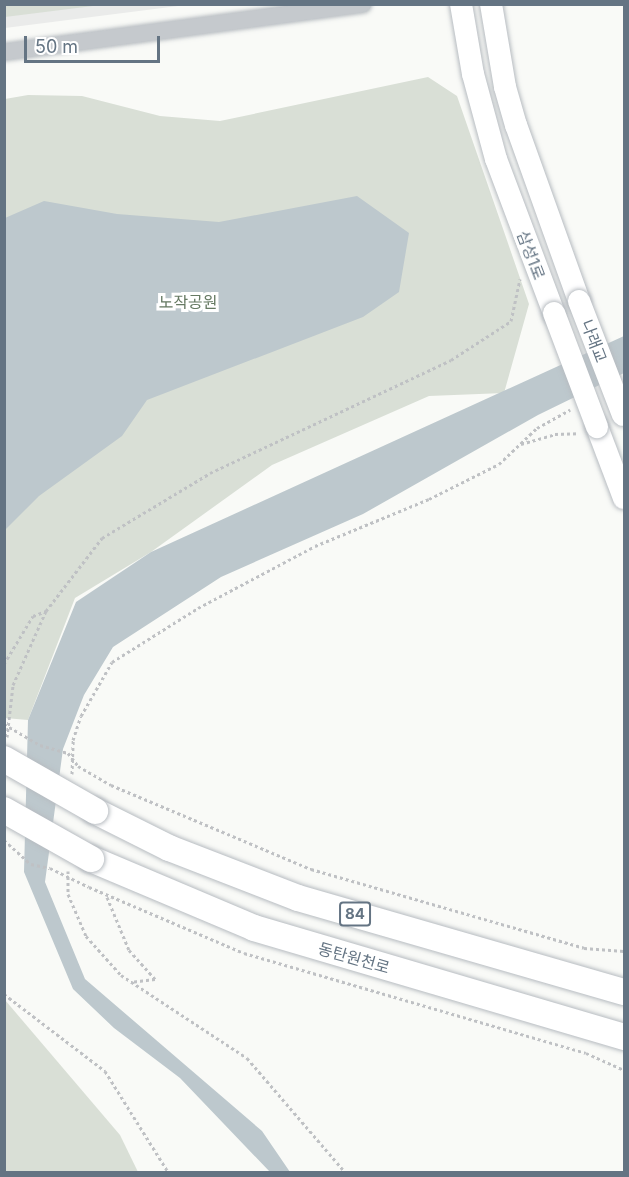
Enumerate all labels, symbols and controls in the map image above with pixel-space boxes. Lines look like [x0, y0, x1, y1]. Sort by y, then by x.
scale bar [27, 24, 164, 62]
text: 50 m [35, 36, 78, 57]
street label: 삼성1로 [513, 228, 549, 282]
park label: 노작공원 [159, 292, 217, 312]
street label: 나래교 [577, 317, 611, 365]
road number: 84 [338, 902, 372, 926]
street label: 동탄원천로 [316, 939, 392, 977]

